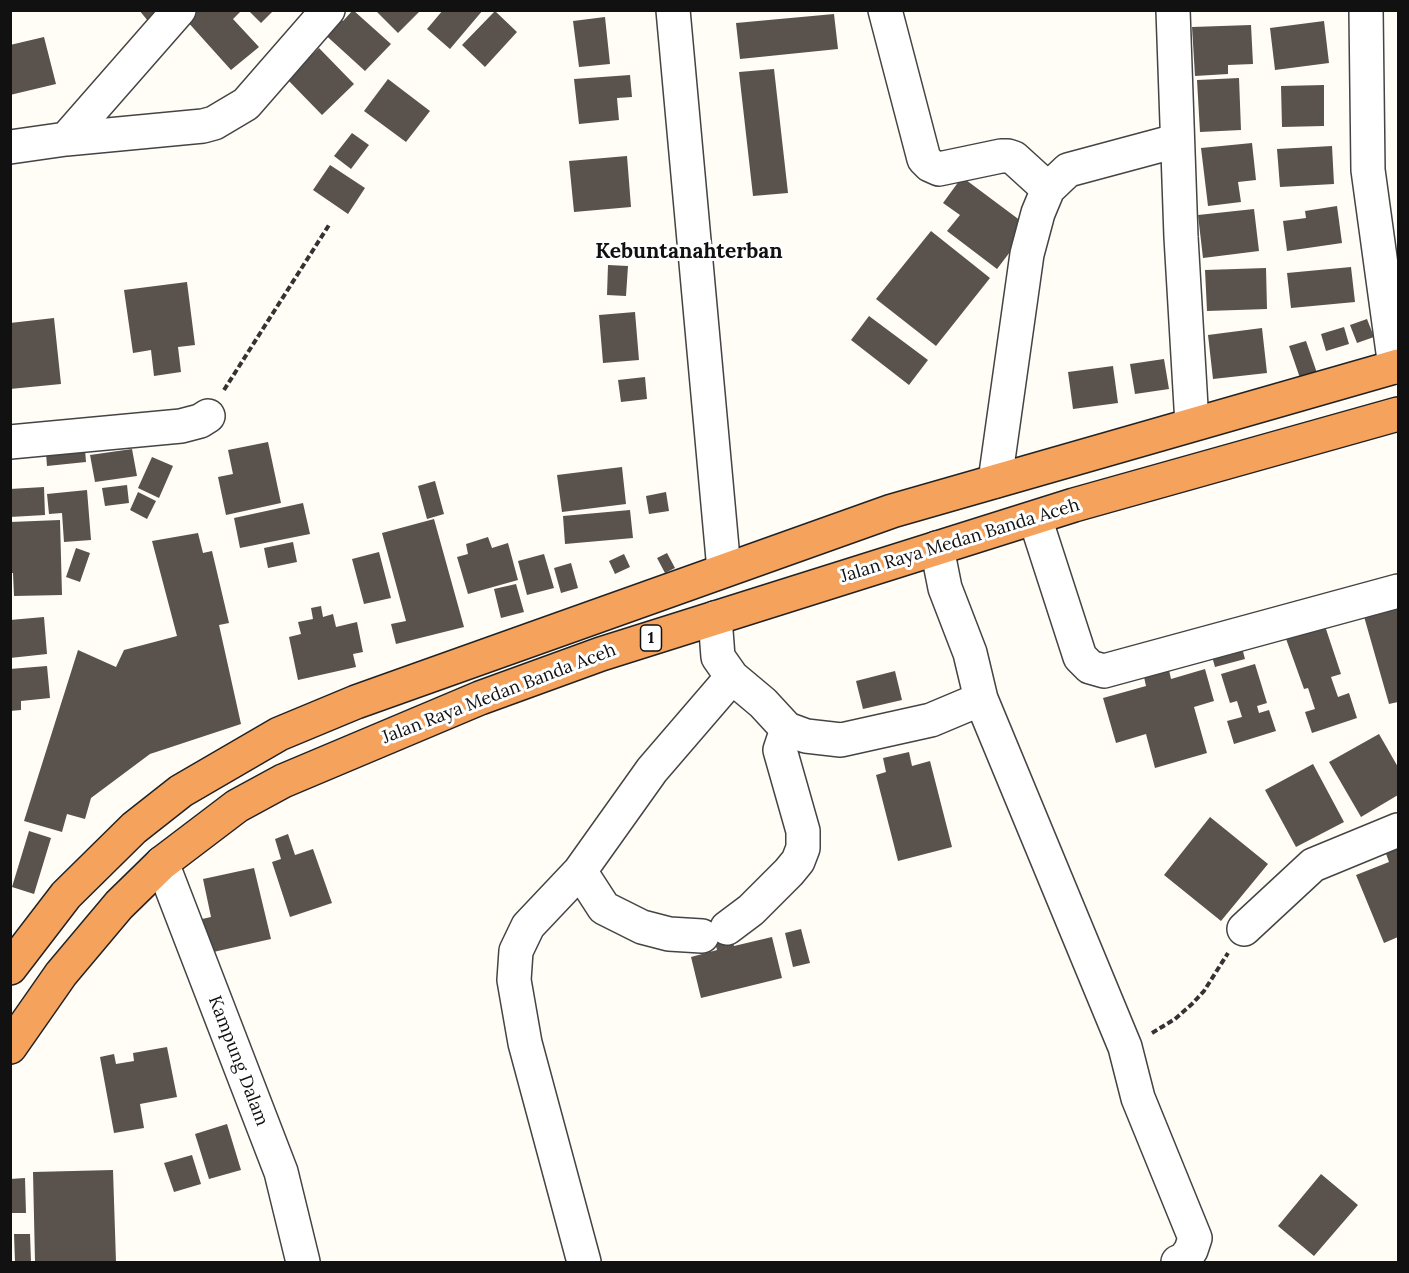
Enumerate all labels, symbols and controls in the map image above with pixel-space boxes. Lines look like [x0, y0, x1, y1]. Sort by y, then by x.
district label: Kebuntanahterban [595, 239, 783, 265]
street label: Jalan Raya Medan Banda Aceh [838, 494, 1082, 588]
road number: 1 [640, 625, 662, 651]
street label: Jalan Raya Medan Banda Aceh [379, 639, 619, 749]
street label: Kampung Dalam [203, 993, 273, 1129]

